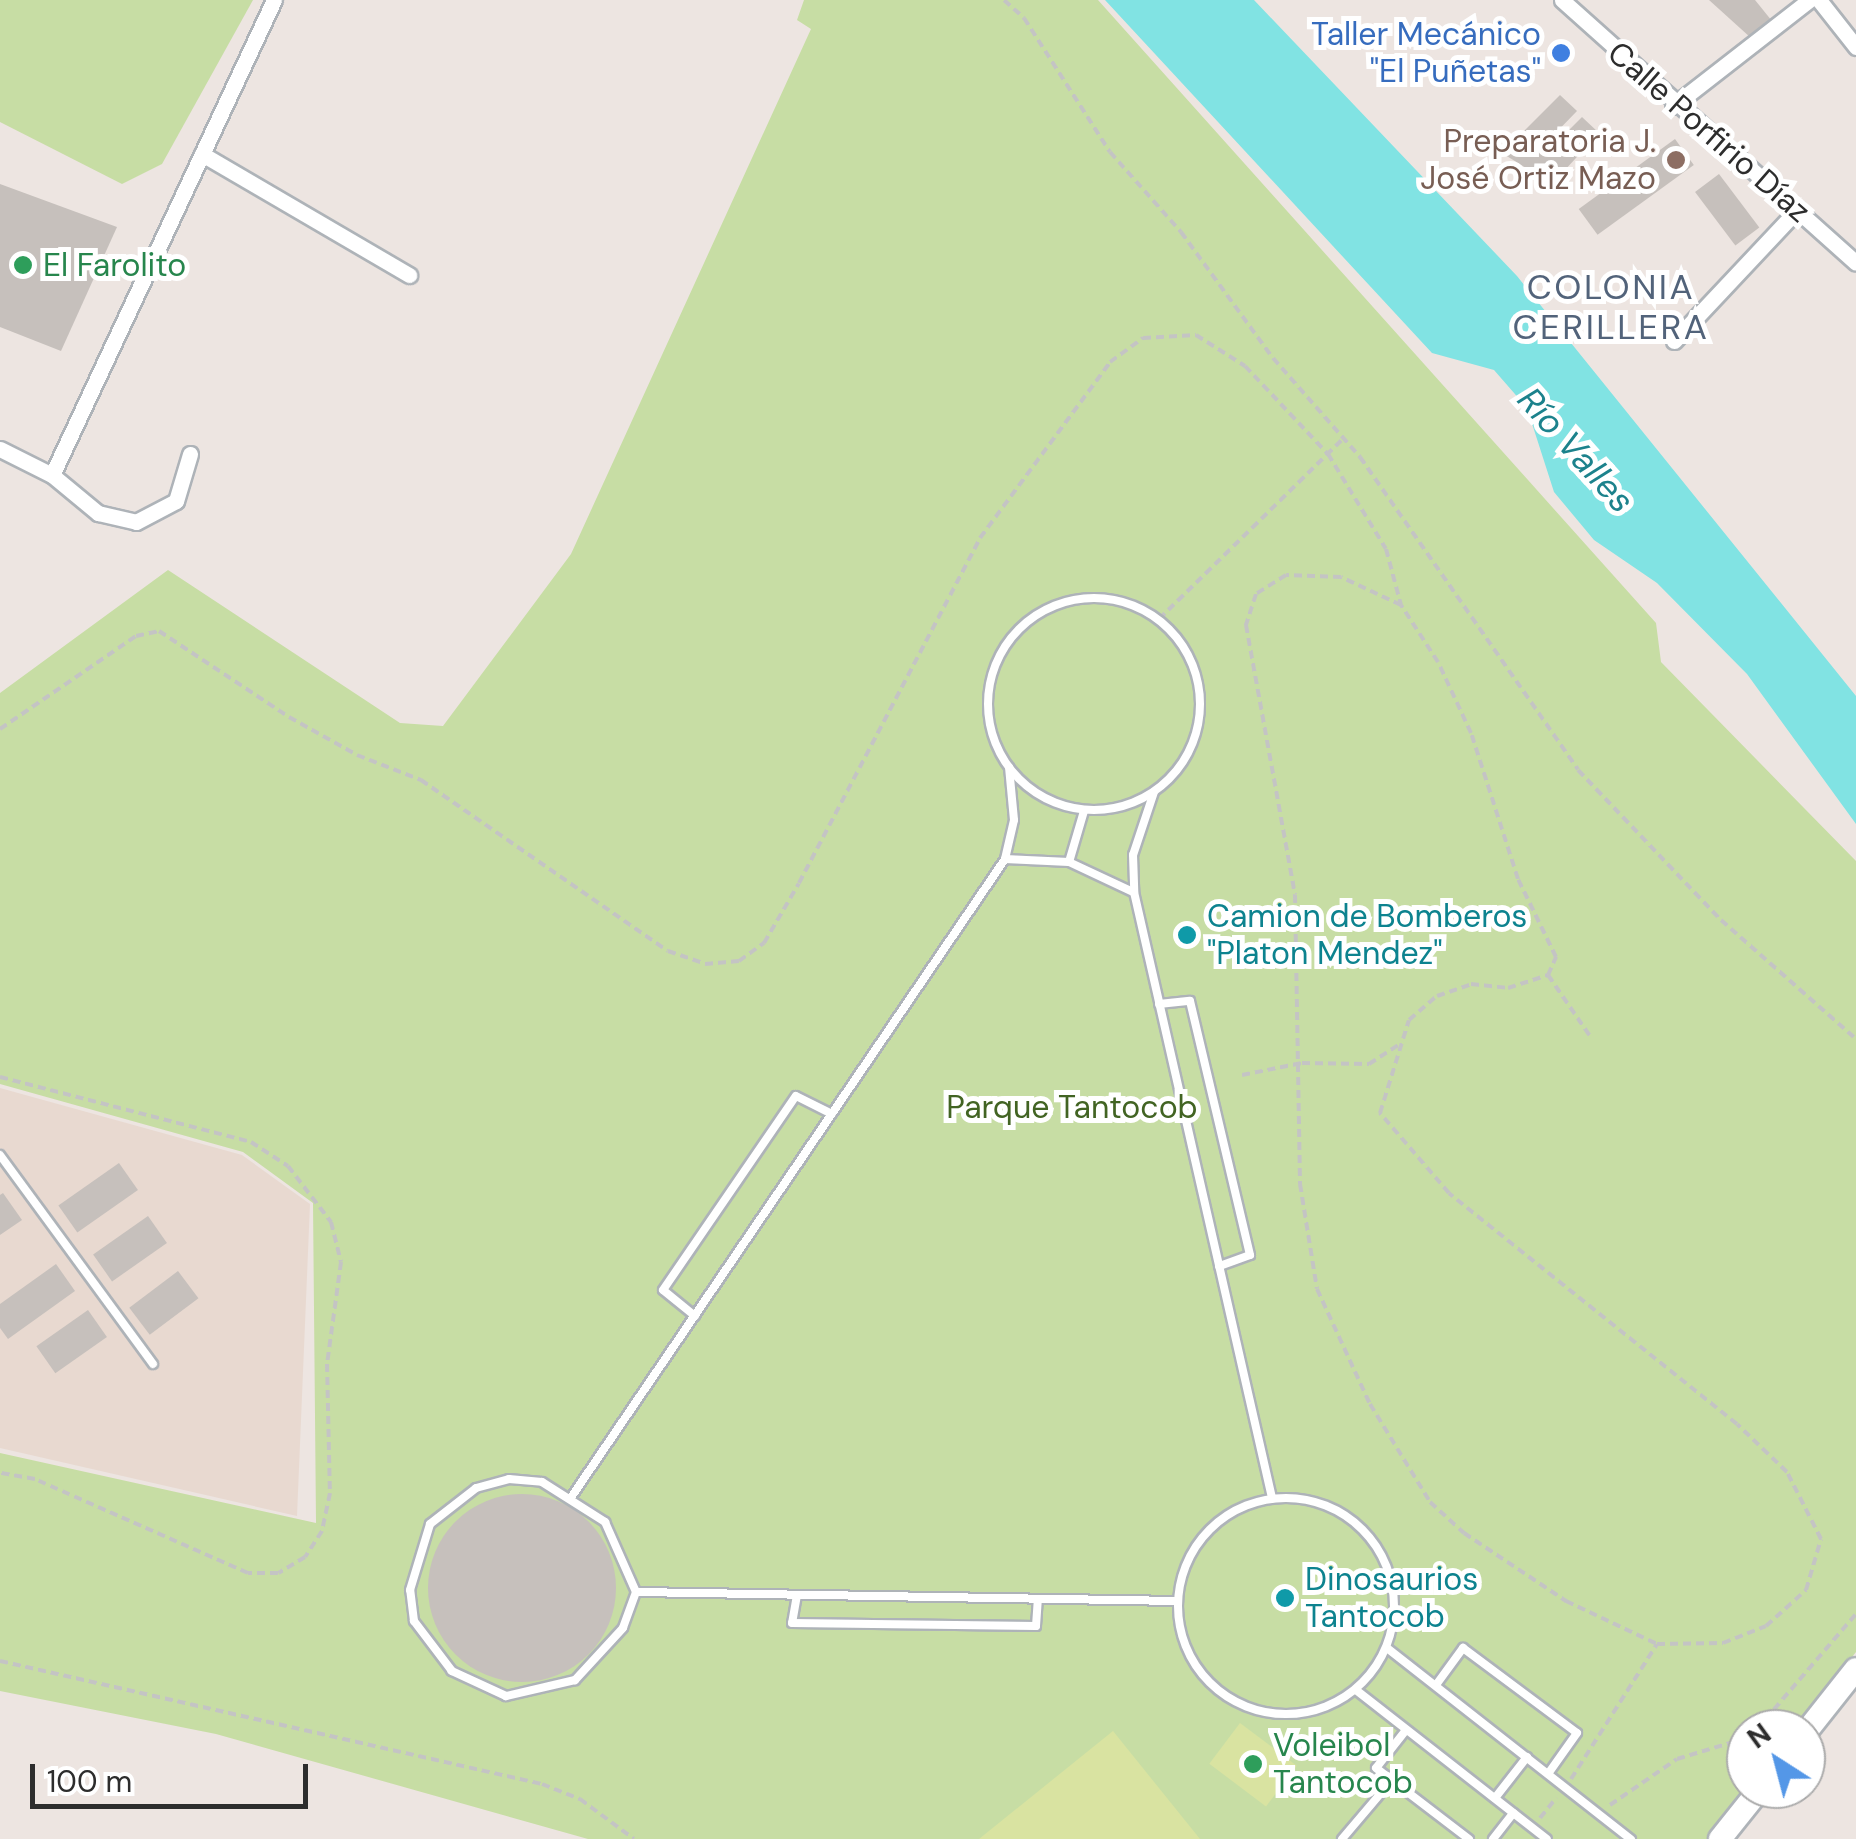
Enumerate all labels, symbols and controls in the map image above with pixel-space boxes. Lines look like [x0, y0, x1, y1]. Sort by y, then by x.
place label: Taller Mecánico "El Puñetas" [1311, 16, 1541, 91]
street label: Calle Porfirio Díaz [1600, 34, 1818, 230]
marker: Taller Mecánico "El Puñetas" [1550, 42, 1572, 64]
place label: Preparatoria J. José Ortiz Mazo [1420, 123, 1656, 198]
marker: Preparatoria J. José Ortiz Mazo [1665, 149, 1687, 171]
place label: El Farolito [43, 246, 186, 284]
marker: El Farolito [12, 254, 34, 276]
district label: COLONIA CERILLERA [1512, 266, 1710, 348]
water label: Río Valles [1509, 379, 1643, 521]
place label: Camion de Bomberos "Platon Mendez" [1207, 898, 1527, 973]
marker: Camion de Bomberos "Platon Mendez" [1176, 924, 1198, 946]
park label: Parque Tantocob [946, 1088, 1198, 1126]
place label: Dinosaurios Tantocob [1305, 1561, 1478, 1636]
marker: Dinosaurios Tantocob [1274, 1587, 1296, 1609]
north arrow [1726, 1709, 1826, 1809]
text: N [1740, 1715, 1778, 1757]
place label: Voleibol Tantocob [1273, 1727, 1413, 1802]
scale bar [35, 1744, 312, 1806]
marker: Voleibol Tantocob [1242, 1753, 1264, 1775]
text: 100 m [47, 1762, 132, 1801]

